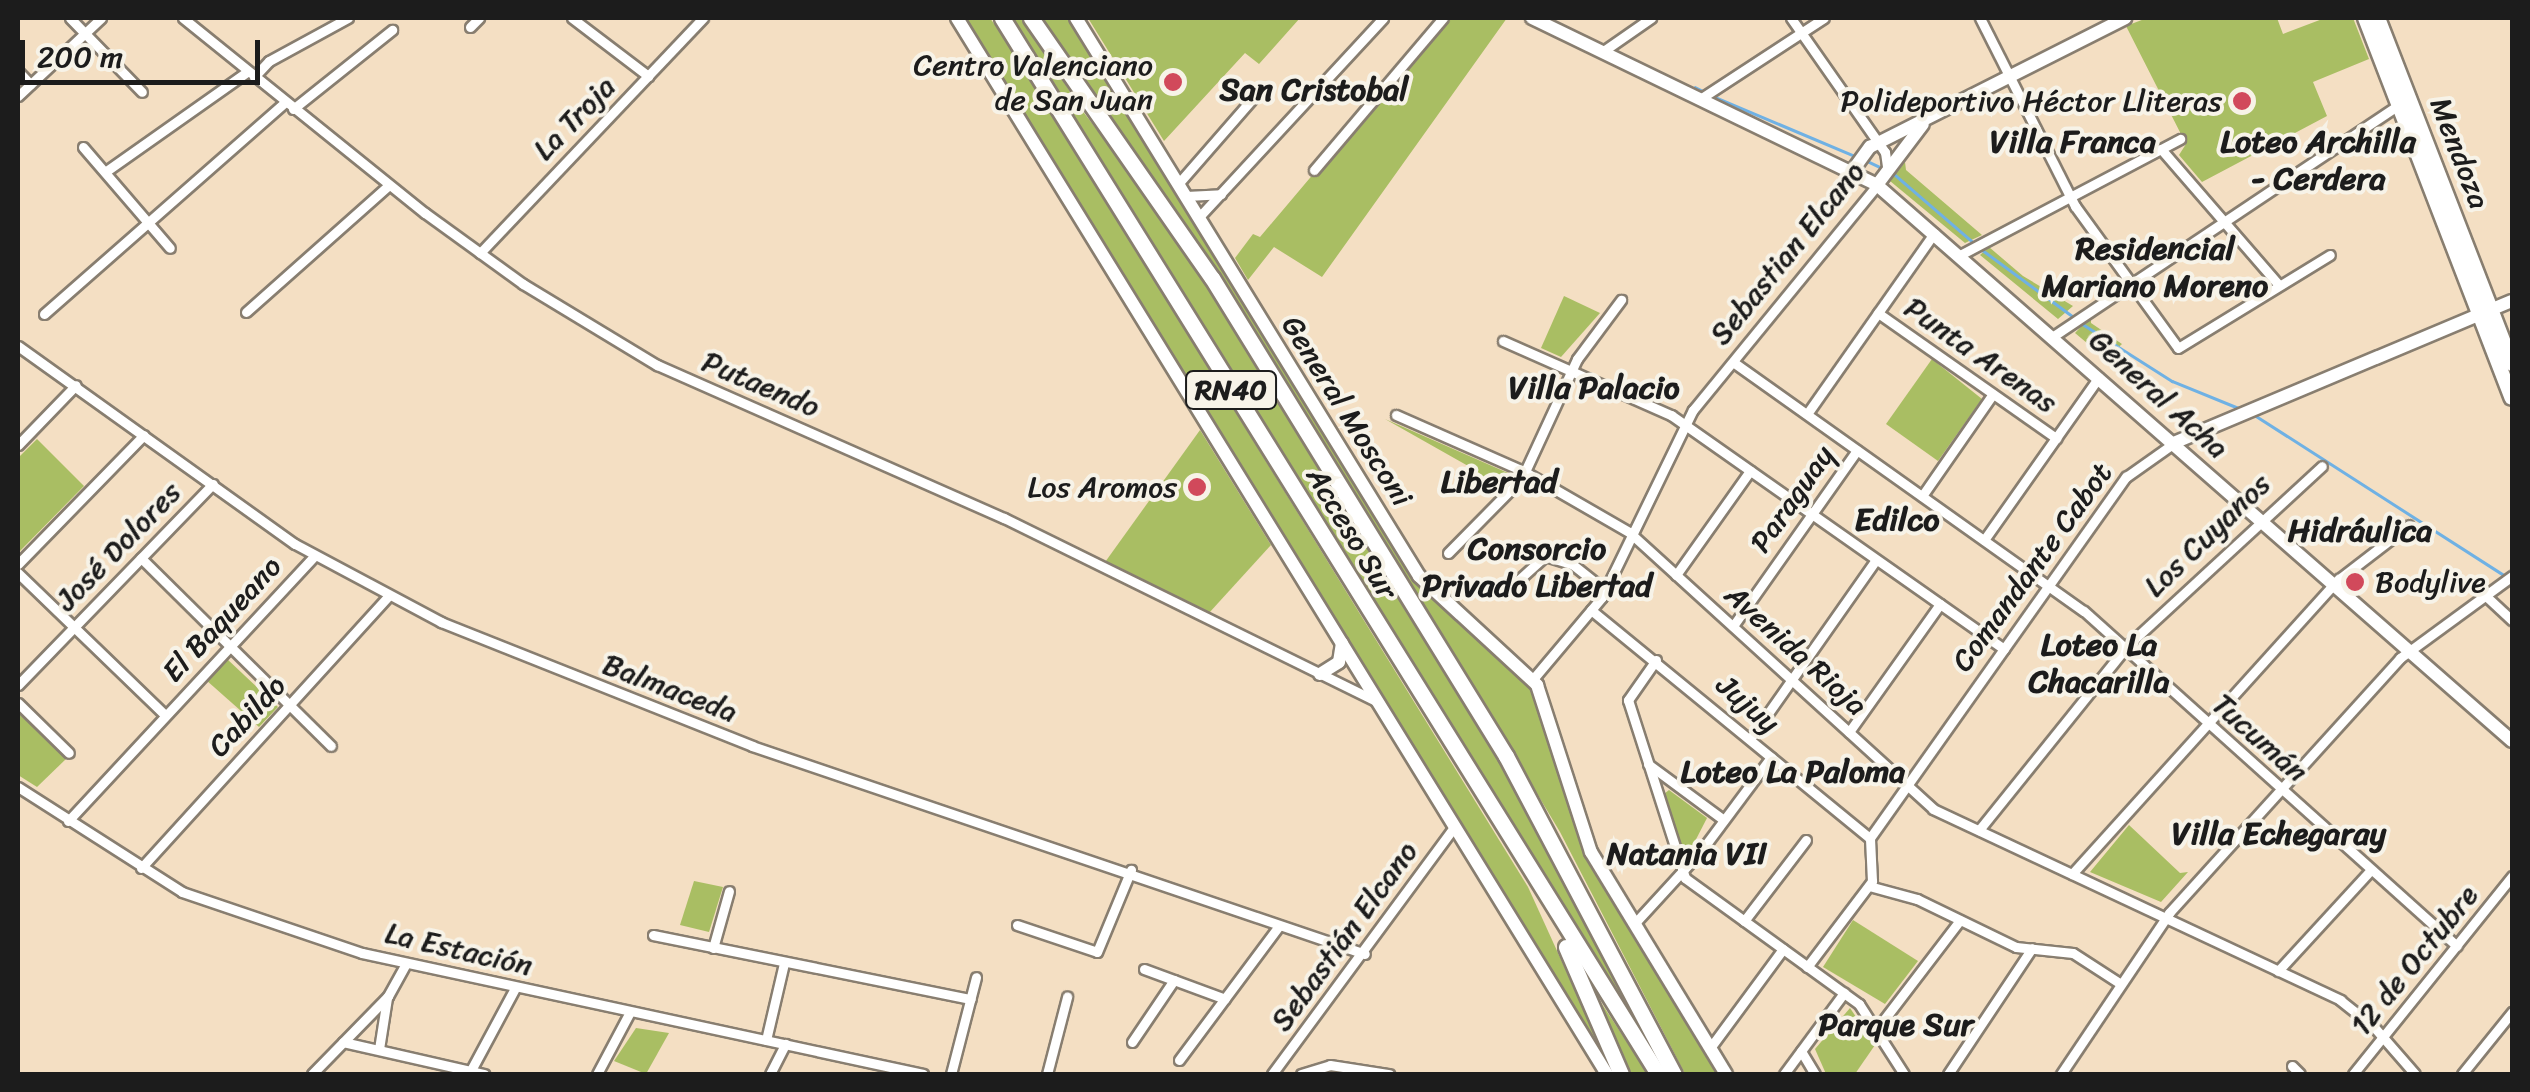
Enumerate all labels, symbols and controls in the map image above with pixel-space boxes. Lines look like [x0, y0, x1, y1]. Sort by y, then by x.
scale bar [25, 20, 265, 82]
text: 200 m [37, 30, 123, 84]
place label: Centro Valenciano de San Juan [914, 47, 1153, 118]
street label: La Troja [525, 68, 623, 168]
marker: Centro Valenciano de San Juan [1162, 71, 1184, 93]
district label: San Cristobal [1219, 71, 1409, 109]
place label: Polideportivo Héctor Lliteras [1840, 83, 2222, 119]
marker: Polideportivo Héctor Lliteras [2231, 90, 2253, 112]
street label: Mendoza [2422, 92, 2498, 214]
district label: Villa Franca [1990, 123, 2156, 161]
district label: Loteo Archilla - Cerdera [2220, 124, 2416, 199]
street label: Sebastian Elcano [1702, 154, 1872, 352]
district label: Residencial Mariano Moreno [2041, 231, 2269, 306]
street label: Punta Arenas [1898, 289, 2064, 421]
street label: General Mosconi [1274, 309, 1420, 513]
street label: General Acha [2082, 322, 2236, 466]
street label: Putaendo [697, 343, 825, 425]
road number: RN40 [1184, 367, 1278, 413]
district label: Villa Palacio [1508, 369, 1680, 407]
street label: Paraguay [1742, 439, 1842, 559]
street label: Comandante Cabot [1944, 455, 2120, 679]
street label: Acceso Sur [1299, 460, 1405, 606]
district label: Libertad [1441, 463, 1557, 501]
street label: Los Cuyanos [2137, 467, 2277, 603]
place label: Los Aromos [1029, 469, 1177, 505]
street label: José Dolores [49, 475, 187, 617]
marker: Los Aromos [1186, 476, 1208, 498]
district label: Edilco [1855, 501, 1939, 539]
district label: Hidráulica [2288, 512, 2432, 550]
district label: Consorcio Privado Libertad [1422, 531, 1652, 606]
street label: El Baqueano [155, 549, 289, 689]
place label: Bodylive [2375, 564, 2486, 600]
marker: Bodylive [2344, 571, 2366, 593]
street label: Avenida Rioja [1718, 577, 1874, 723]
district label: Loteo La Chacarilla [2028, 627, 2170, 702]
street label: Balmaceda [598, 646, 742, 730]
street label: Jujuy [1709, 667, 1787, 741]
street label: Cabildo [201, 668, 293, 764]
street label: Tucumán [2205, 686, 2315, 790]
district label: Loteo La Paloma [1680, 753, 1906, 791]
district label: Villa Echegaray [2171, 815, 2387, 853]
street label: Sebastián Elcano [1263, 834, 1425, 1038]
district label: Natania VII [1607, 835, 1767, 873]
street label: 12 de Octubre [2342, 877, 2486, 1043]
street label: La Estación [382, 915, 536, 983]
district label: Parque Sur [1818, 1006, 1974, 1044]

